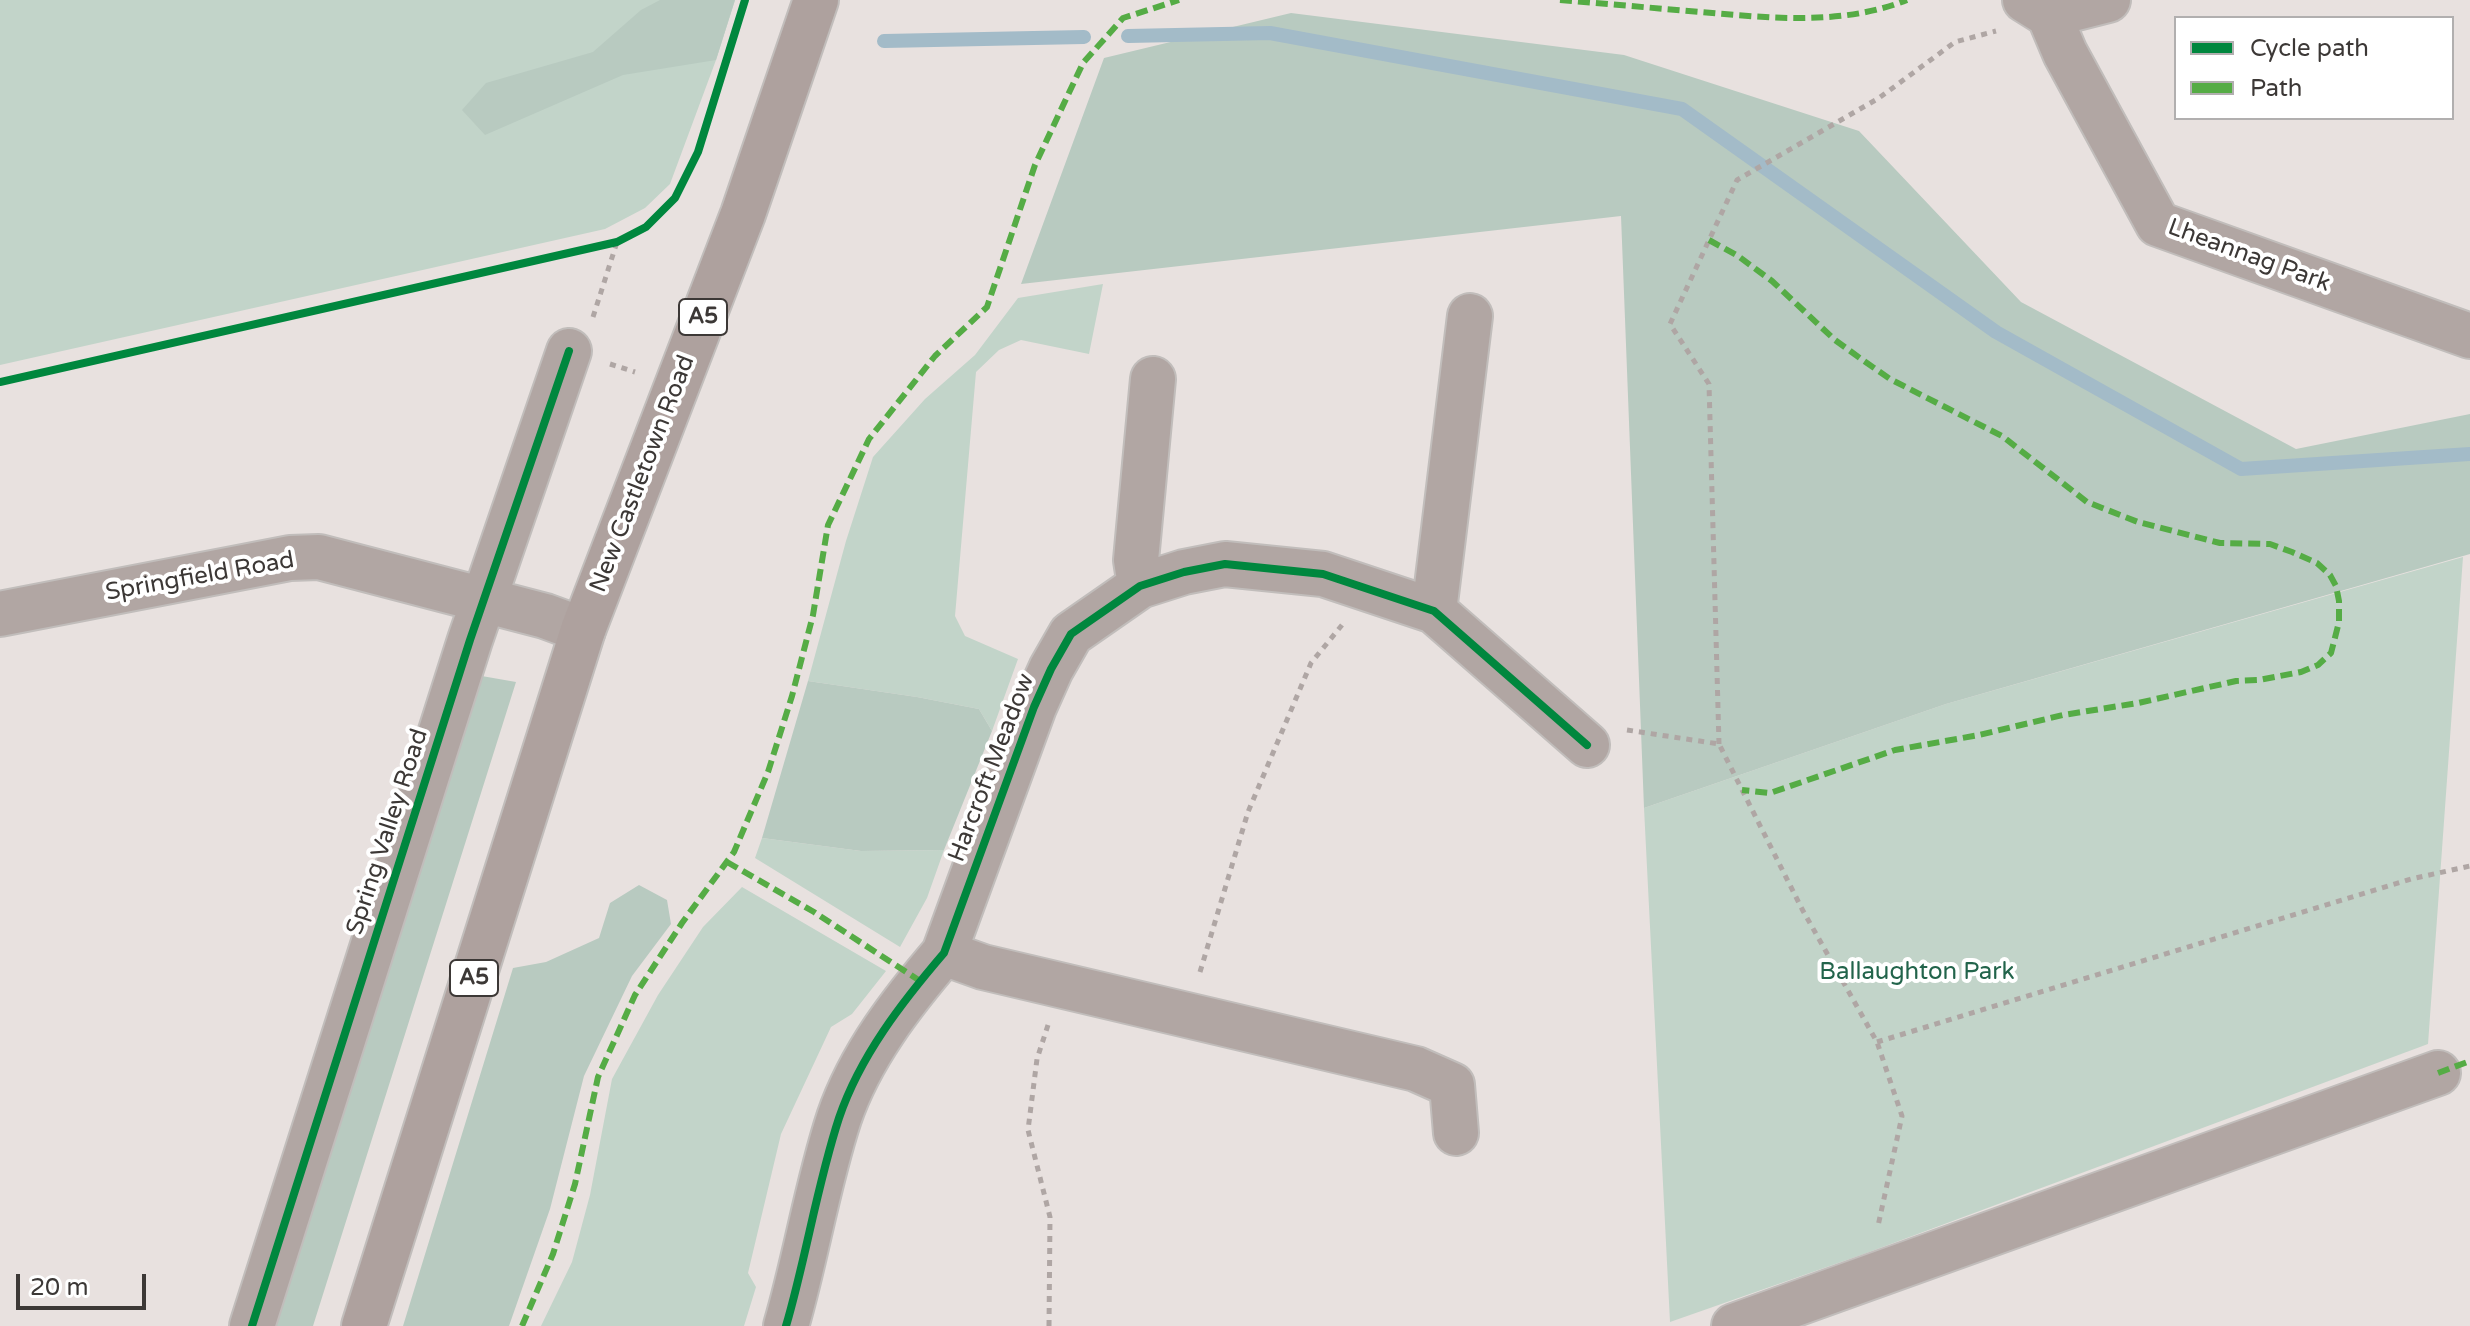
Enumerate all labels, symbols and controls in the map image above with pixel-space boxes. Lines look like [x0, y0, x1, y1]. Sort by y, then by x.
legend [2174, 16, 2454, 120]
text: Cycle path [2250, 34, 2369, 63]
text: Path [2250, 74, 2303, 103]
street label: Lheannag Park [2164, 213, 2334, 299]
road number: A5 [679, 299, 727, 335]
street label: New Castletown Road [584, 351, 702, 597]
street label: Springfield Road [103, 546, 297, 608]
street label: Harcroft Meadow [943, 670, 1041, 866]
street label: Spring Valley Road [341, 726, 435, 938]
park label: Ballaughton Park [1819, 959, 2015, 987]
road number: A5 [450, 960, 498, 996]
scale bar [20, 1258, 150, 1308]
text: 20 m [30, 1273, 88, 1302]

